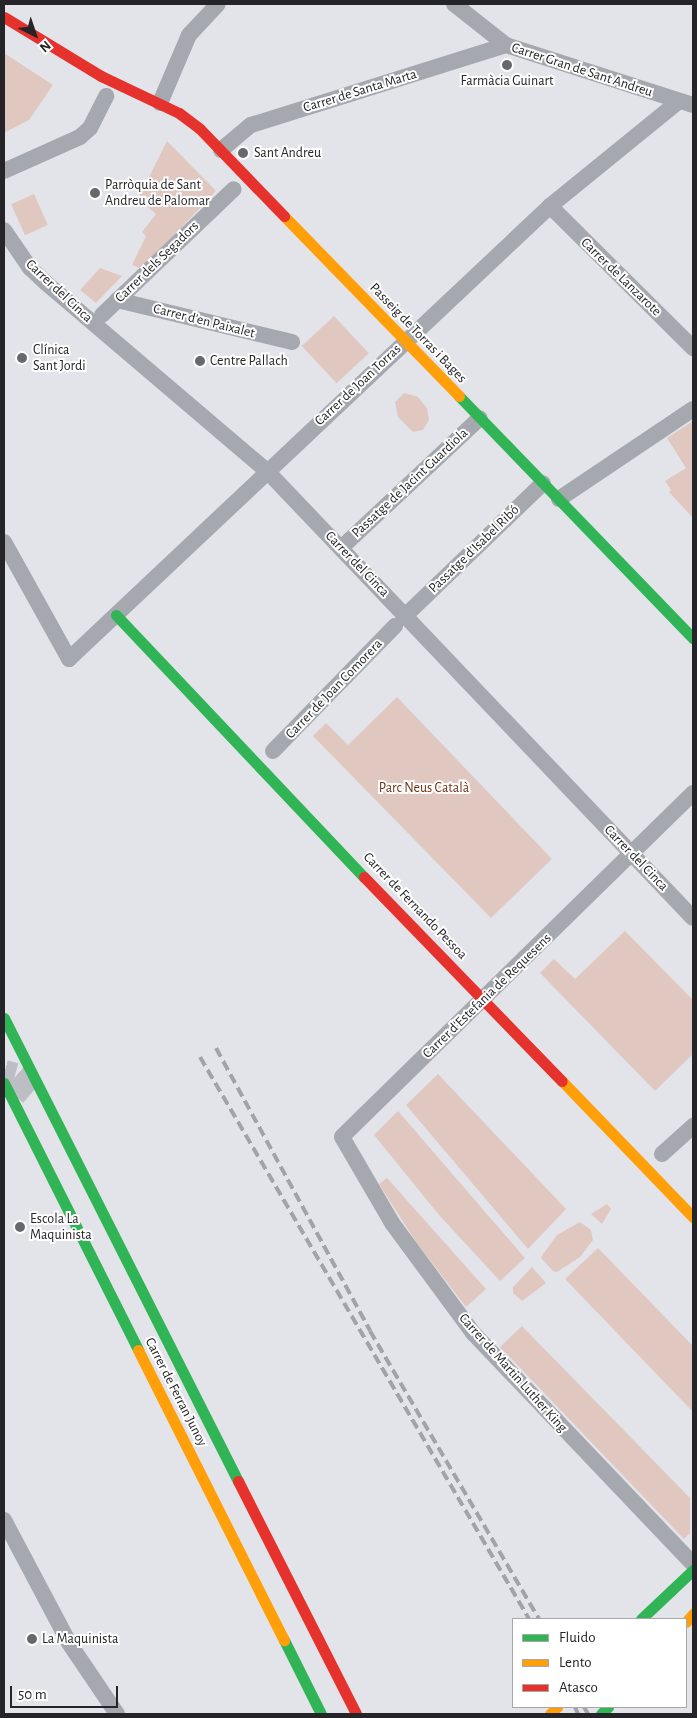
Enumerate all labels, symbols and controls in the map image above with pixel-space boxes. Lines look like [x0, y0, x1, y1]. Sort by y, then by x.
north arrow [10, 10, 60, 60]
text: N [37, 38, 53, 55]
street label: Carrer Gran de Sant Andreu [509, 39, 655, 101]
marker: Farmàcia Guinart [501, 59, 513, 71]
street label: Carrer de Santa Marta [301, 66, 419, 116]
place label: Farmàcia Guinart [461, 73, 553, 89]
place label: Sant Andreu [254, 145, 321, 161]
marker: Sant Andreu [236, 146, 250, 160]
place label: Parròquia de Sant Andreu de Palomar [105, 177, 209, 210]
marker: Parròquia de Sant Andreu de Palomar [89, 187, 101, 199]
street label: Carrer dels Segadors [112, 218, 202, 306]
street label: Carrer de Lanzarote [577, 234, 665, 320]
street label: Carrer del Cinca [22, 256, 96, 326]
street label: Passeig de Torras i Bages [366, 280, 470, 386]
street label: Carrer d'en Paixalet [151, 300, 257, 342]
street label: Carrer de Joan Torras [311, 341, 405, 429]
place label: Clínica Sant Jordi [33, 342, 86, 374]
marker: Clínica Sant Jordi [15, 351, 29, 365]
place label: Centre Pallach [210, 353, 288, 369]
marker: Centre Pallach [194, 355, 206, 367]
street label: Passatge de Jacint Guardiola [348, 425, 472, 541]
street label: Passatge d'Isabel Ribó [425, 502, 523, 596]
street label: Carrer del Cinca [321, 528, 393, 600]
street label: Carrer de Joan Comorera [282, 636, 386, 742]
park label: Parc Neus Català [379, 780, 469, 796]
street label: Carrer del Cinca [600, 822, 672, 894]
street label: Carrer de Fernando Pessoa [359, 849, 471, 963]
street label: Carrer d'Estefania de Requesens [419, 930, 555, 1062]
place label: Escola La Maquinista [30, 1211, 92, 1244]
marker: Escola La Maquinista [14, 1221, 26, 1233]
street label: Carrer de Martin Luther King [455, 1310, 571, 1436]
street label: Carrer de Ferran Junoy [141, 1335, 211, 1449]
legend [512, 1618, 687, 1708]
text: Fluido [559, 1630, 596, 1645]
place label: La Maquinista [42, 1631, 118, 1647]
marker: La Maquinista [26, 1633, 38, 1645]
text: Lento [559, 1655, 592, 1670]
scale bar [12, 1676, 120, 1708]
text: Atasco [559, 1680, 598, 1695]
text: 50 m [18, 1687, 47, 1702]

